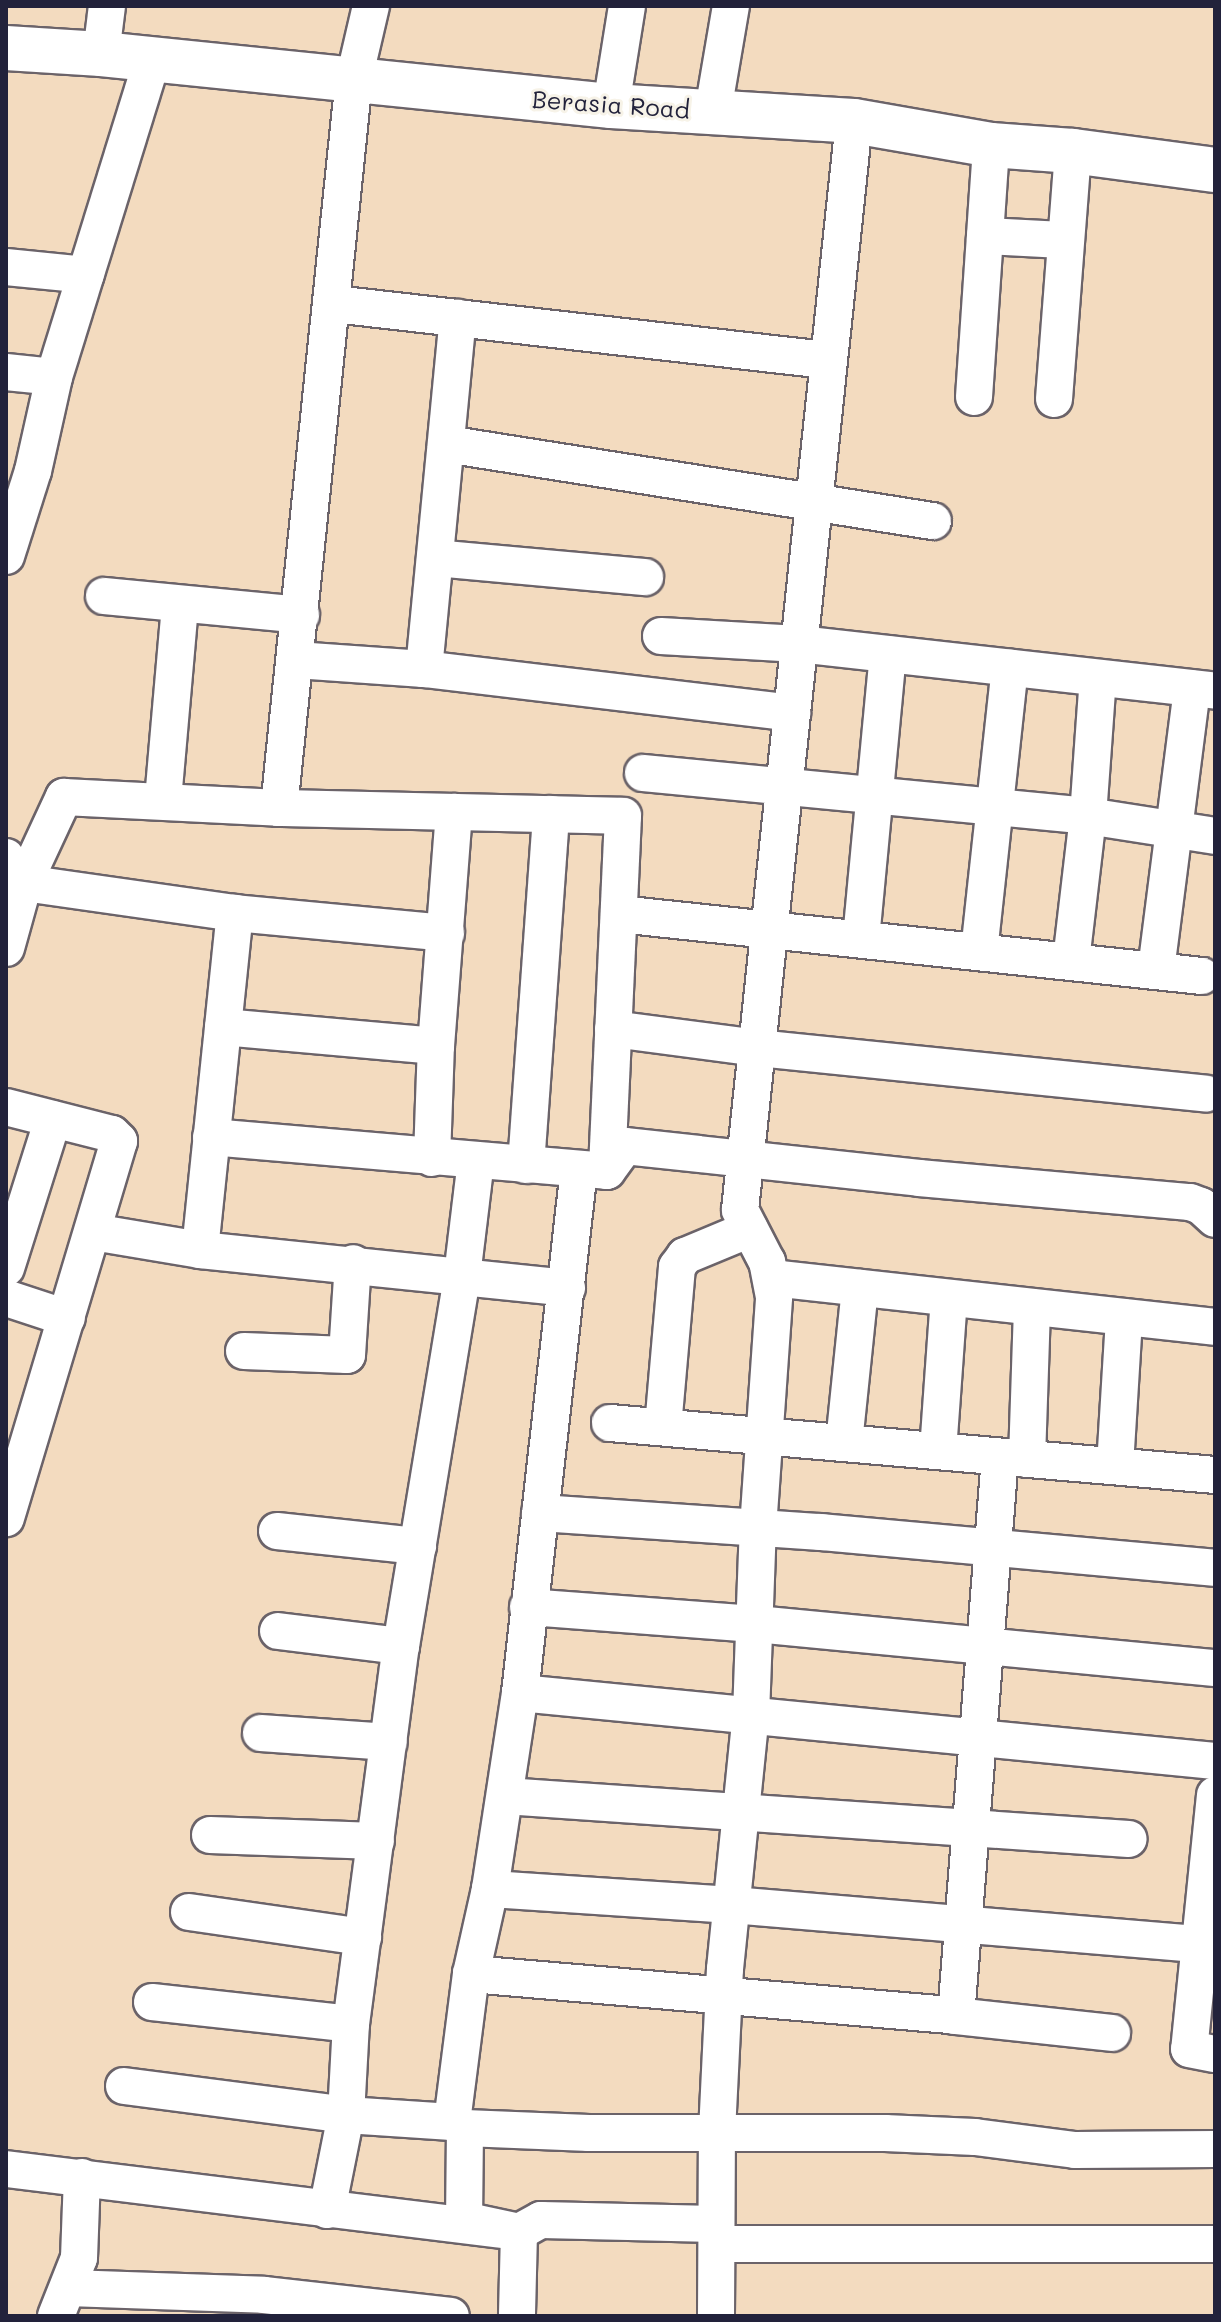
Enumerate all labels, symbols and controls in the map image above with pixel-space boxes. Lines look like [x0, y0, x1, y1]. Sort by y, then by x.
street label: Berasia Road [531, 84, 691, 124]

